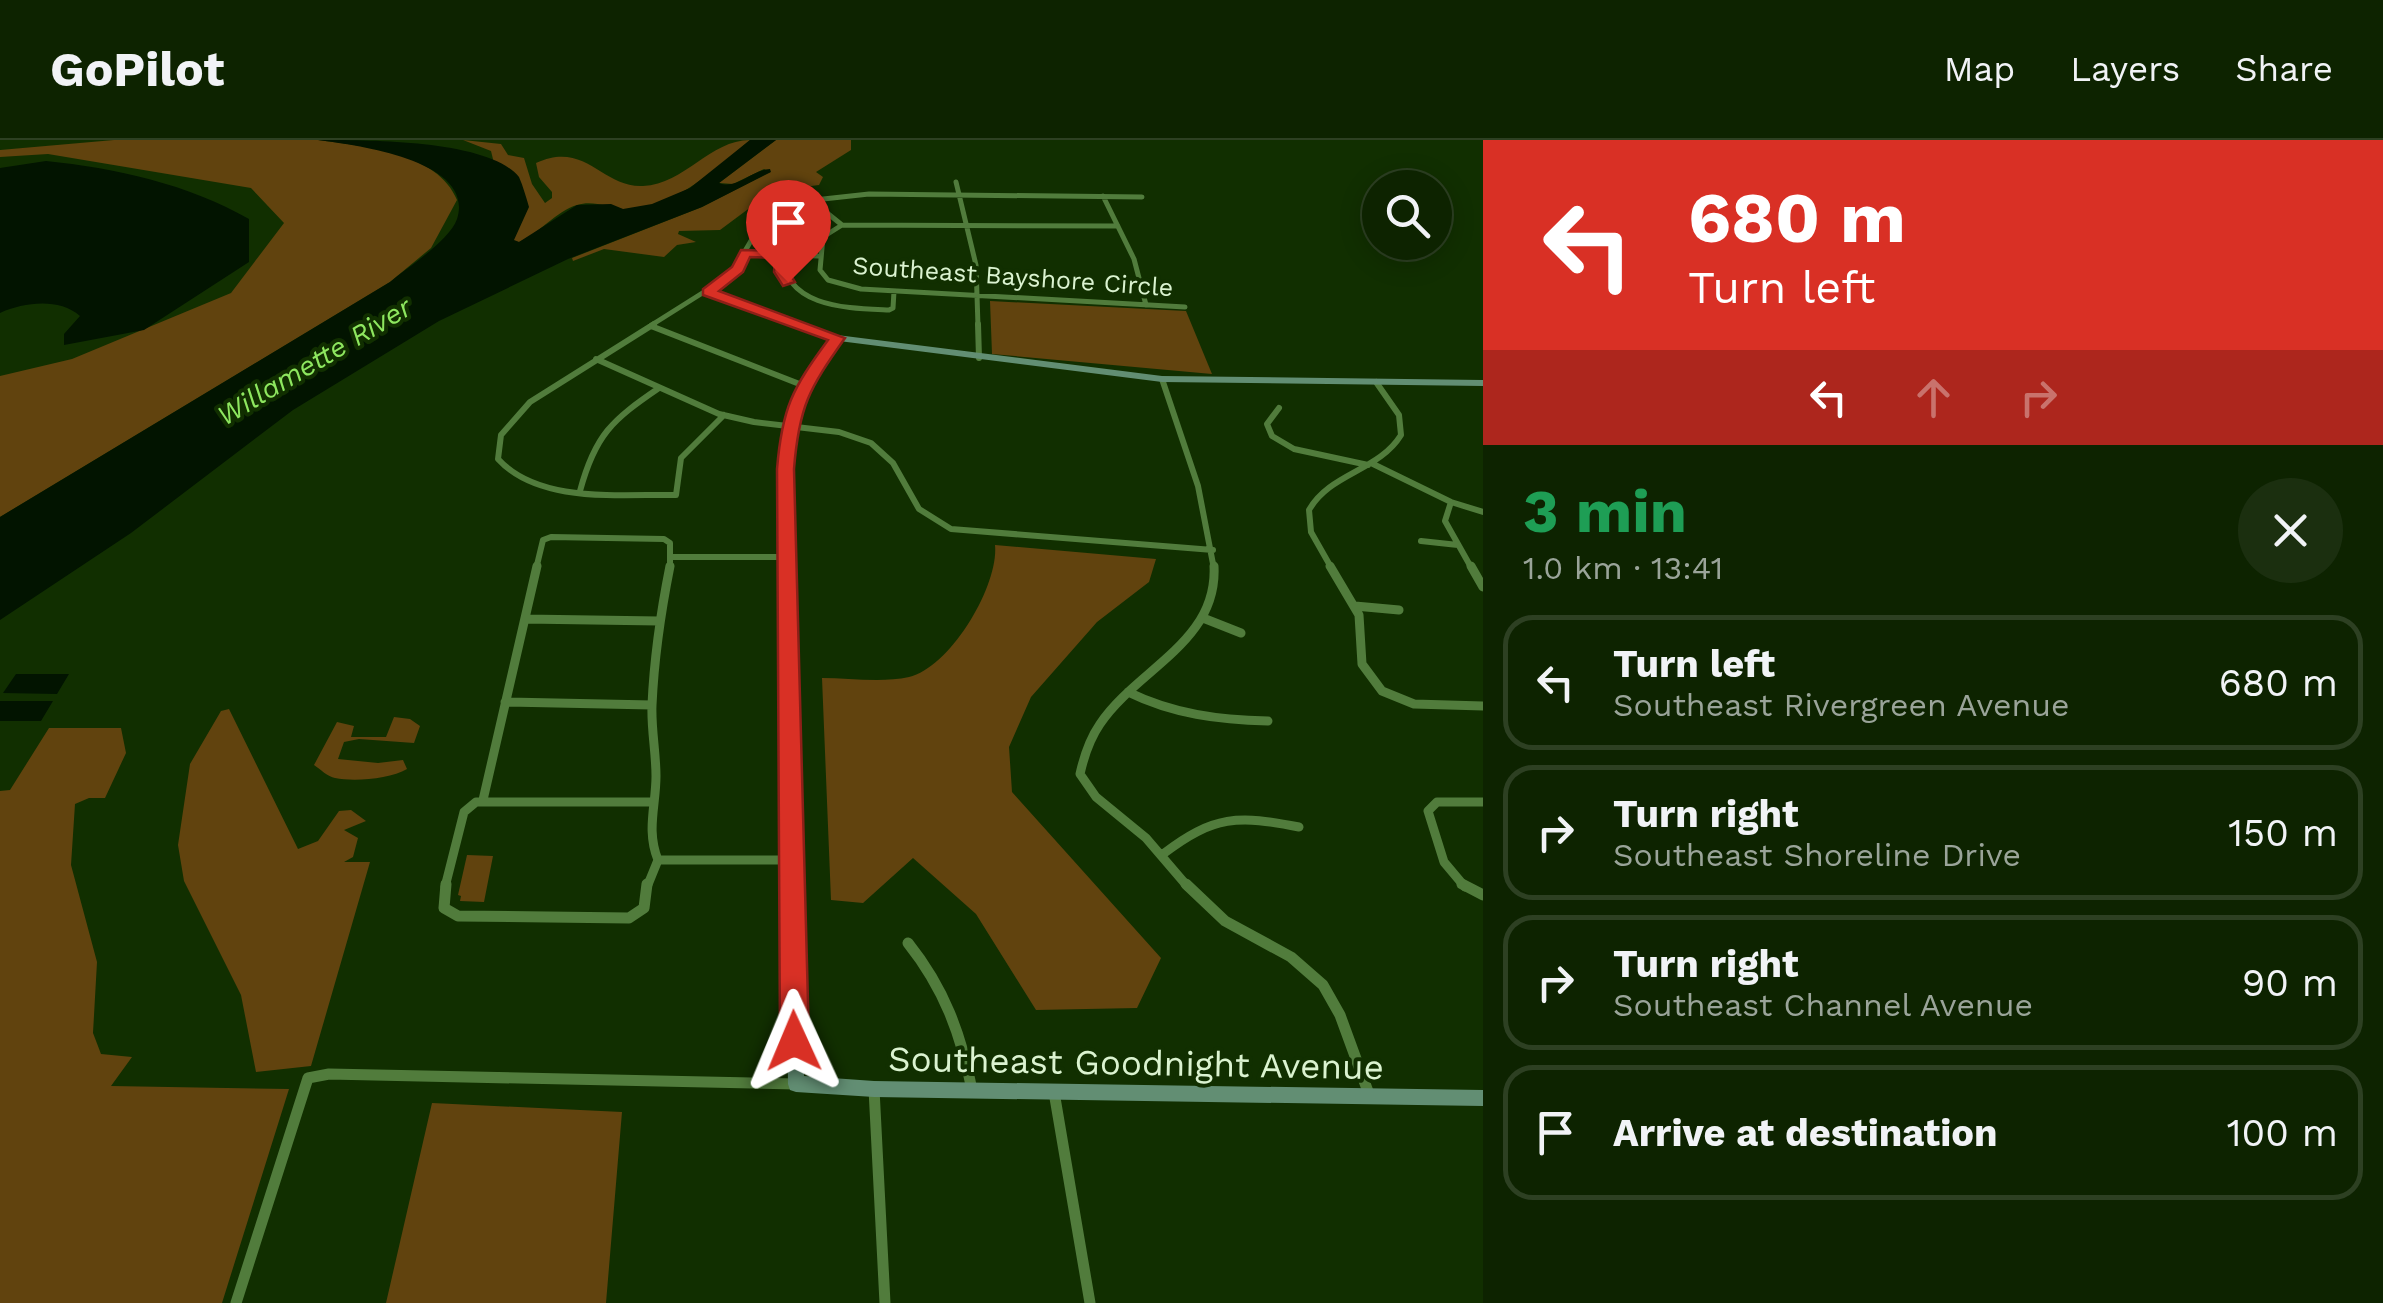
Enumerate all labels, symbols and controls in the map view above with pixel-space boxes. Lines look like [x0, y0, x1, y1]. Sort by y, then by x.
text: GoPilot [50, 41, 225, 98]
text: Map [1944, 48, 2015, 90]
text: Layers [2070, 48, 2180, 90]
text: Share [2235, 48, 2333, 90]
map controls [1362, 170, 1452, 260]
button: search [1362, 170, 1452, 260]
text: 680 m [1688, 177, 1906, 259]
pin [746, 180, 831, 283]
icon: left [1523, 180, 1653, 310]
icon: arrive [761, 195, 816, 250]
street label: Southeast Bayshore Circle [852, 251, 1174, 302]
text: Turn left [1688, 261, 1875, 314]
water label: Willamette River [211, 290, 418, 432]
icon: left [1801, 370, 1856, 425]
icon: ahead [1906, 370, 1961, 425]
icon: right [2011, 370, 2066, 425]
text: 3 min [1523, 476, 1687, 547]
button: close [2238, 478, 2343, 583]
text: 1.0 km · 13:41 [1523, 549, 1723, 587]
text: Turn left [1613, 642, 1775, 686]
icon: left [1528, 655, 1583, 710]
text: 680 m [2219, 661, 2338, 705]
text: Southeast Rivergreen Avenue [1613, 686, 2070, 724]
text: Turn right [1613, 792, 1799, 836]
icon: right [1528, 805, 1583, 860]
text: 150 m [2228, 811, 2338, 855]
text: Southeast Shoreline Drive [1613, 836, 2021, 874]
text: Turn right [1613, 942, 1799, 986]
icon: right [1528, 955, 1583, 1010]
text: 90 m [2242, 961, 2338, 1005]
text: Southeast Channel Avenue [1613, 986, 2033, 1024]
position arrow [742, 989, 846, 1093]
street label: Southeast Goodnight Avenue [888, 1038, 1384, 1088]
icon: arrive [1528, 1105, 1583, 1160]
text: Arrive at destination [1613, 1111, 1998, 1155]
text: 100 m [2227, 1111, 2338, 1155]

